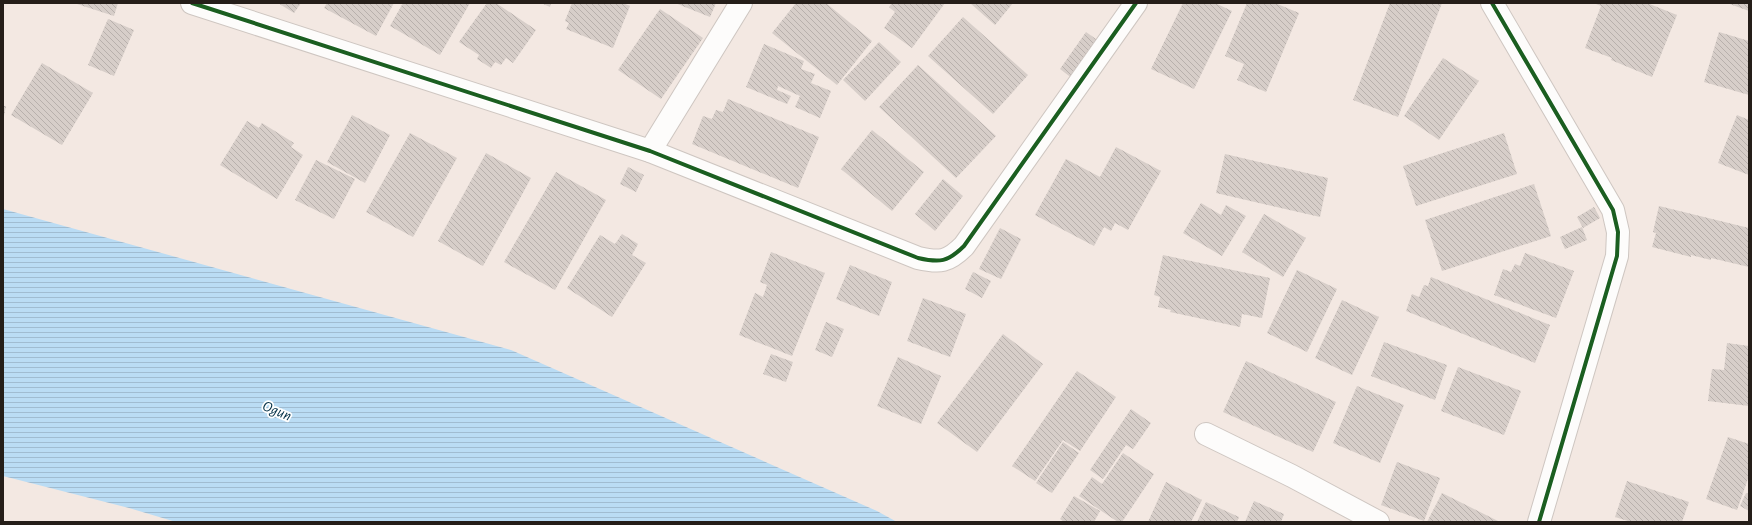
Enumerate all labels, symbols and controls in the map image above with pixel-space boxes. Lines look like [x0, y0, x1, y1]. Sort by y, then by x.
water label: Ogun [260, 398, 294, 424]

